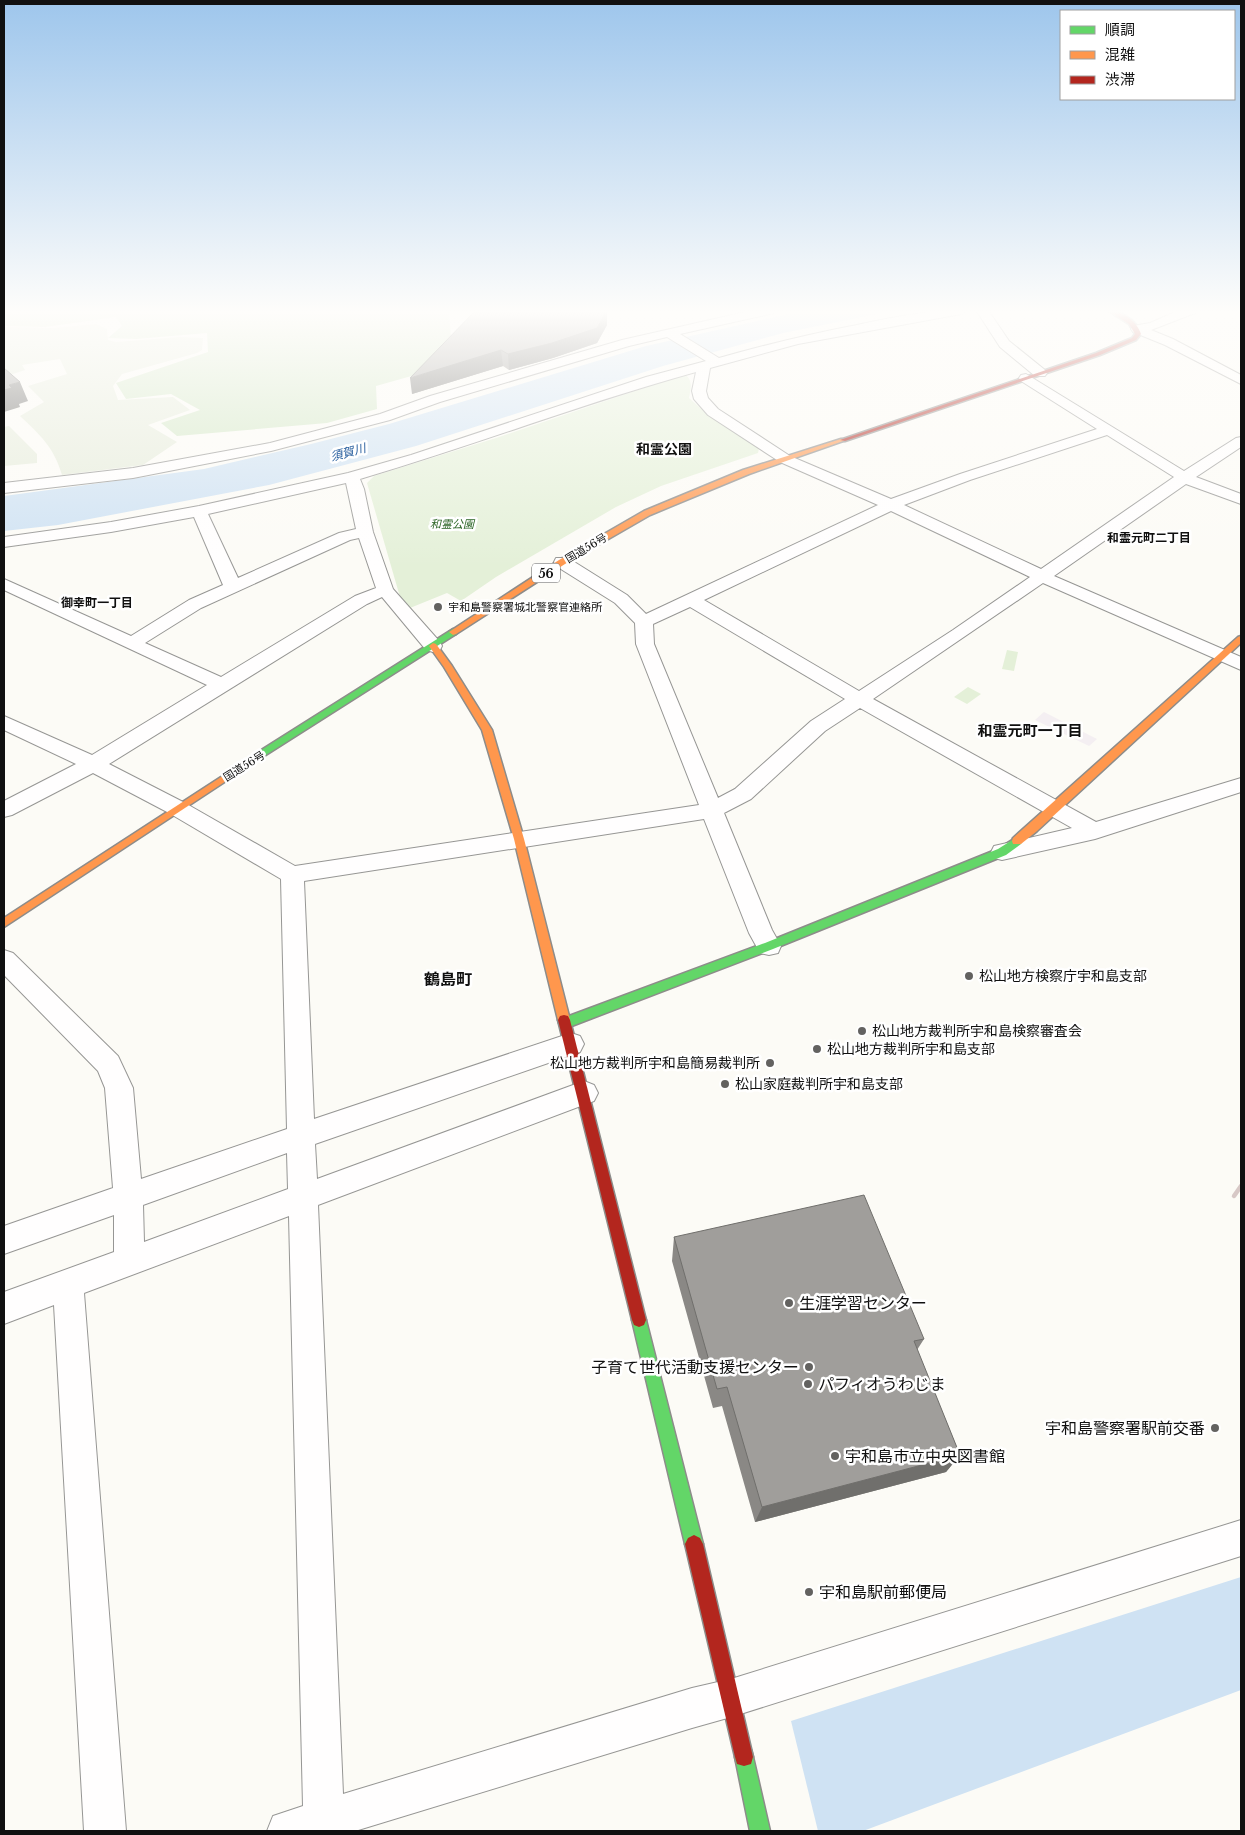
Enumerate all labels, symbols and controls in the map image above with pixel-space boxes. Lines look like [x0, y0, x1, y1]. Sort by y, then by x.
legend [1060, 10, 1235, 100]
text: 順調 [1105, 20, 1135, 39]
text: 混雑 [1105, 45, 1135, 64]
text: 渋滞 [1105, 70, 1135, 89]
water label: 須賀川 [329, 440, 369, 464]
district label: 和霊公園 [636, 440, 692, 458]
park label: 和霊公園 [430, 517, 476, 531]
street label: 国道56号 [563, 530, 609, 566]
district label: 和霊元町二丁目 [1107, 530, 1191, 545]
road number: 56 [532, 564, 560, 582]
district label: 御幸町一丁目 [61, 595, 133, 610]
place label: 宇和島警察署城北警察官連絡所 [448, 600, 603, 614]
marker: 宇和島警察署城北警察官連絡所 [432, 601, 444, 613]
district label: 和霊元町一丁目 [977, 721, 1083, 740]
street label: 国道56号 [221, 748, 267, 784]
place label: 松山地方検察庁宇和島支部 [979, 967, 1147, 985]
district label: 鶴島町 [424, 969, 472, 989]
marker: 松山地方検察庁宇和島支部 [963, 970, 975, 982]
place label: 松山地方裁判所宇和島検察審査会 [872, 1022, 1082, 1040]
marker: 松山地方裁判所宇和島検察審査会 [856, 1025, 868, 1037]
place label: 松山地方裁判所宇和島支部 [827, 1040, 995, 1058]
marker: 松山地方裁判所宇和島支部 [811, 1043, 823, 1055]
place label: 松山地方裁判所宇和島簡易裁判所 [550, 1054, 760, 1072]
marker: 松山地方裁判所宇和島簡易裁判所 [764, 1057, 776, 1069]
place label: 松山家庭裁判所宇和島支部 [735, 1075, 903, 1093]
marker: 松山家庭裁判所宇和島支部 [719, 1078, 731, 1090]
place label: 生涯学習センター [799, 1293, 927, 1313]
marker: 生涯学習センター [783, 1297, 795, 1309]
place label: 子育て世代活動支援センター [591, 1357, 799, 1377]
marker: 子育て世代活動支援センター [803, 1361, 815, 1373]
place label: パフィオうわじま [818, 1374, 946, 1394]
marker: パフィオうわじま [802, 1378, 814, 1390]
place label: 宇和島警察署駅前交番 [1045, 1418, 1205, 1438]
marker: 宇和島警察署駅前交番 [1209, 1422, 1221, 1434]
place label: 宇和島市立中央図書館 [845, 1446, 1005, 1466]
marker: 宇和島市立中央図書館 [829, 1450, 841, 1462]
place label: 宇和島駅前郵便局 [819, 1582, 947, 1602]
marker: 宇和島駅前郵便局 [803, 1586, 815, 1598]

